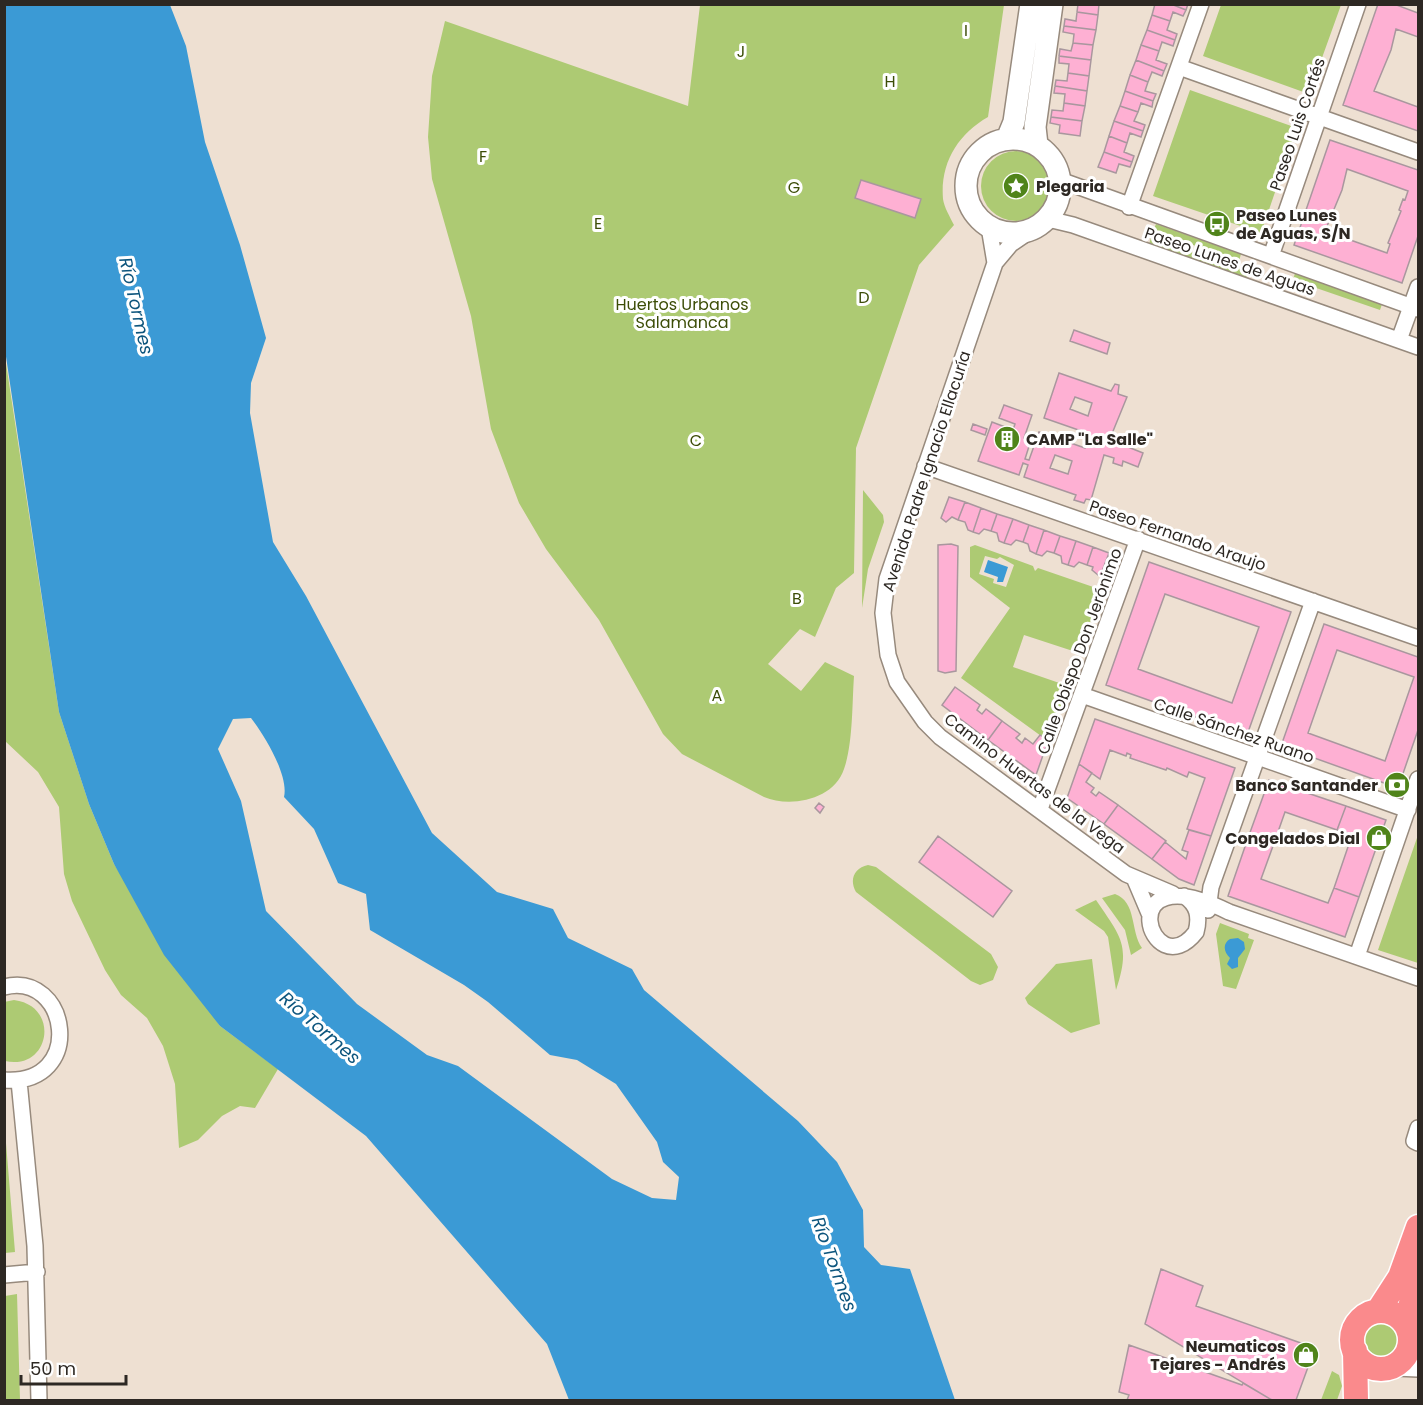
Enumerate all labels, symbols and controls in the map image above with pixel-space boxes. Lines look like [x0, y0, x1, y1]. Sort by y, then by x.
park label: I [964, 19, 968, 42]
park label: J [737, 40, 745, 63]
street label: Paseo Luis Cortés [1264, 55, 1331, 194]
park label: H [884, 70, 896, 93]
park label: F [479, 145, 487, 168]
place icon: Plegaria [1001, 171, 1031, 201]
place label: Plegaria [1036, 175, 1105, 198]
park label: G [788, 176, 800, 199]
place label: Paseo Lunes de Aguas, S/N [1236, 204, 1350, 245]
bus stop icon: Paseo Lunes de Aguas, S/N [1202, 209, 1232, 239]
park label: E [594, 212, 602, 235]
street label: Paseo Lunes de Aguas [1142, 221, 1318, 301]
water label: Río Tormes [113, 255, 160, 357]
park label: D [858, 286, 870, 309]
park label: Huertos Urbanos Salamanca [615, 293, 749, 334]
street label: Avenida Padre Ignacio Ellacuría [877, 348, 976, 595]
building icon: CAMP "La Salle" [992, 424, 1022, 454]
place label: CAMP "La Salle" [1026, 428, 1153, 451]
park label: C [690, 429, 702, 452]
street label: Paseo Fernando Araujo [1086, 494, 1269, 577]
street label: Calle Obispo Don Jerónimo [1031, 545, 1128, 757]
park label: B [792, 587, 802, 610]
park label: A [712, 684, 723, 707]
street label: Calle Sánchez Ruano [1150, 692, 1317, 769]
street label: Camino Huertas de la Vega [939, 708, 1130, 859]
bank icon: Banco Santander [1382, 770, 1412, 800]
place label: Banco Santander [1235, 774, 1378, 797]
shop icon: Congelados Dial [1364, 823, 1394, 853]
place label: Congelados Dial [1225, 827, 1360, 850]
water label: Río Tormes [275, 986, 366, 1070]
water label: Río Tormes [806, 1213, 863, 1315]
place label: Neumaticos Tejares - Andrés [1150, 1335, 1286, 1376]
shop icon: Neumaticos Tejares - Andrés [1291, 1340, 1321, 1370]
scale bar [21, 1348, 126, 1386]
text: 50 m [30, 1356, 76, 1381]

